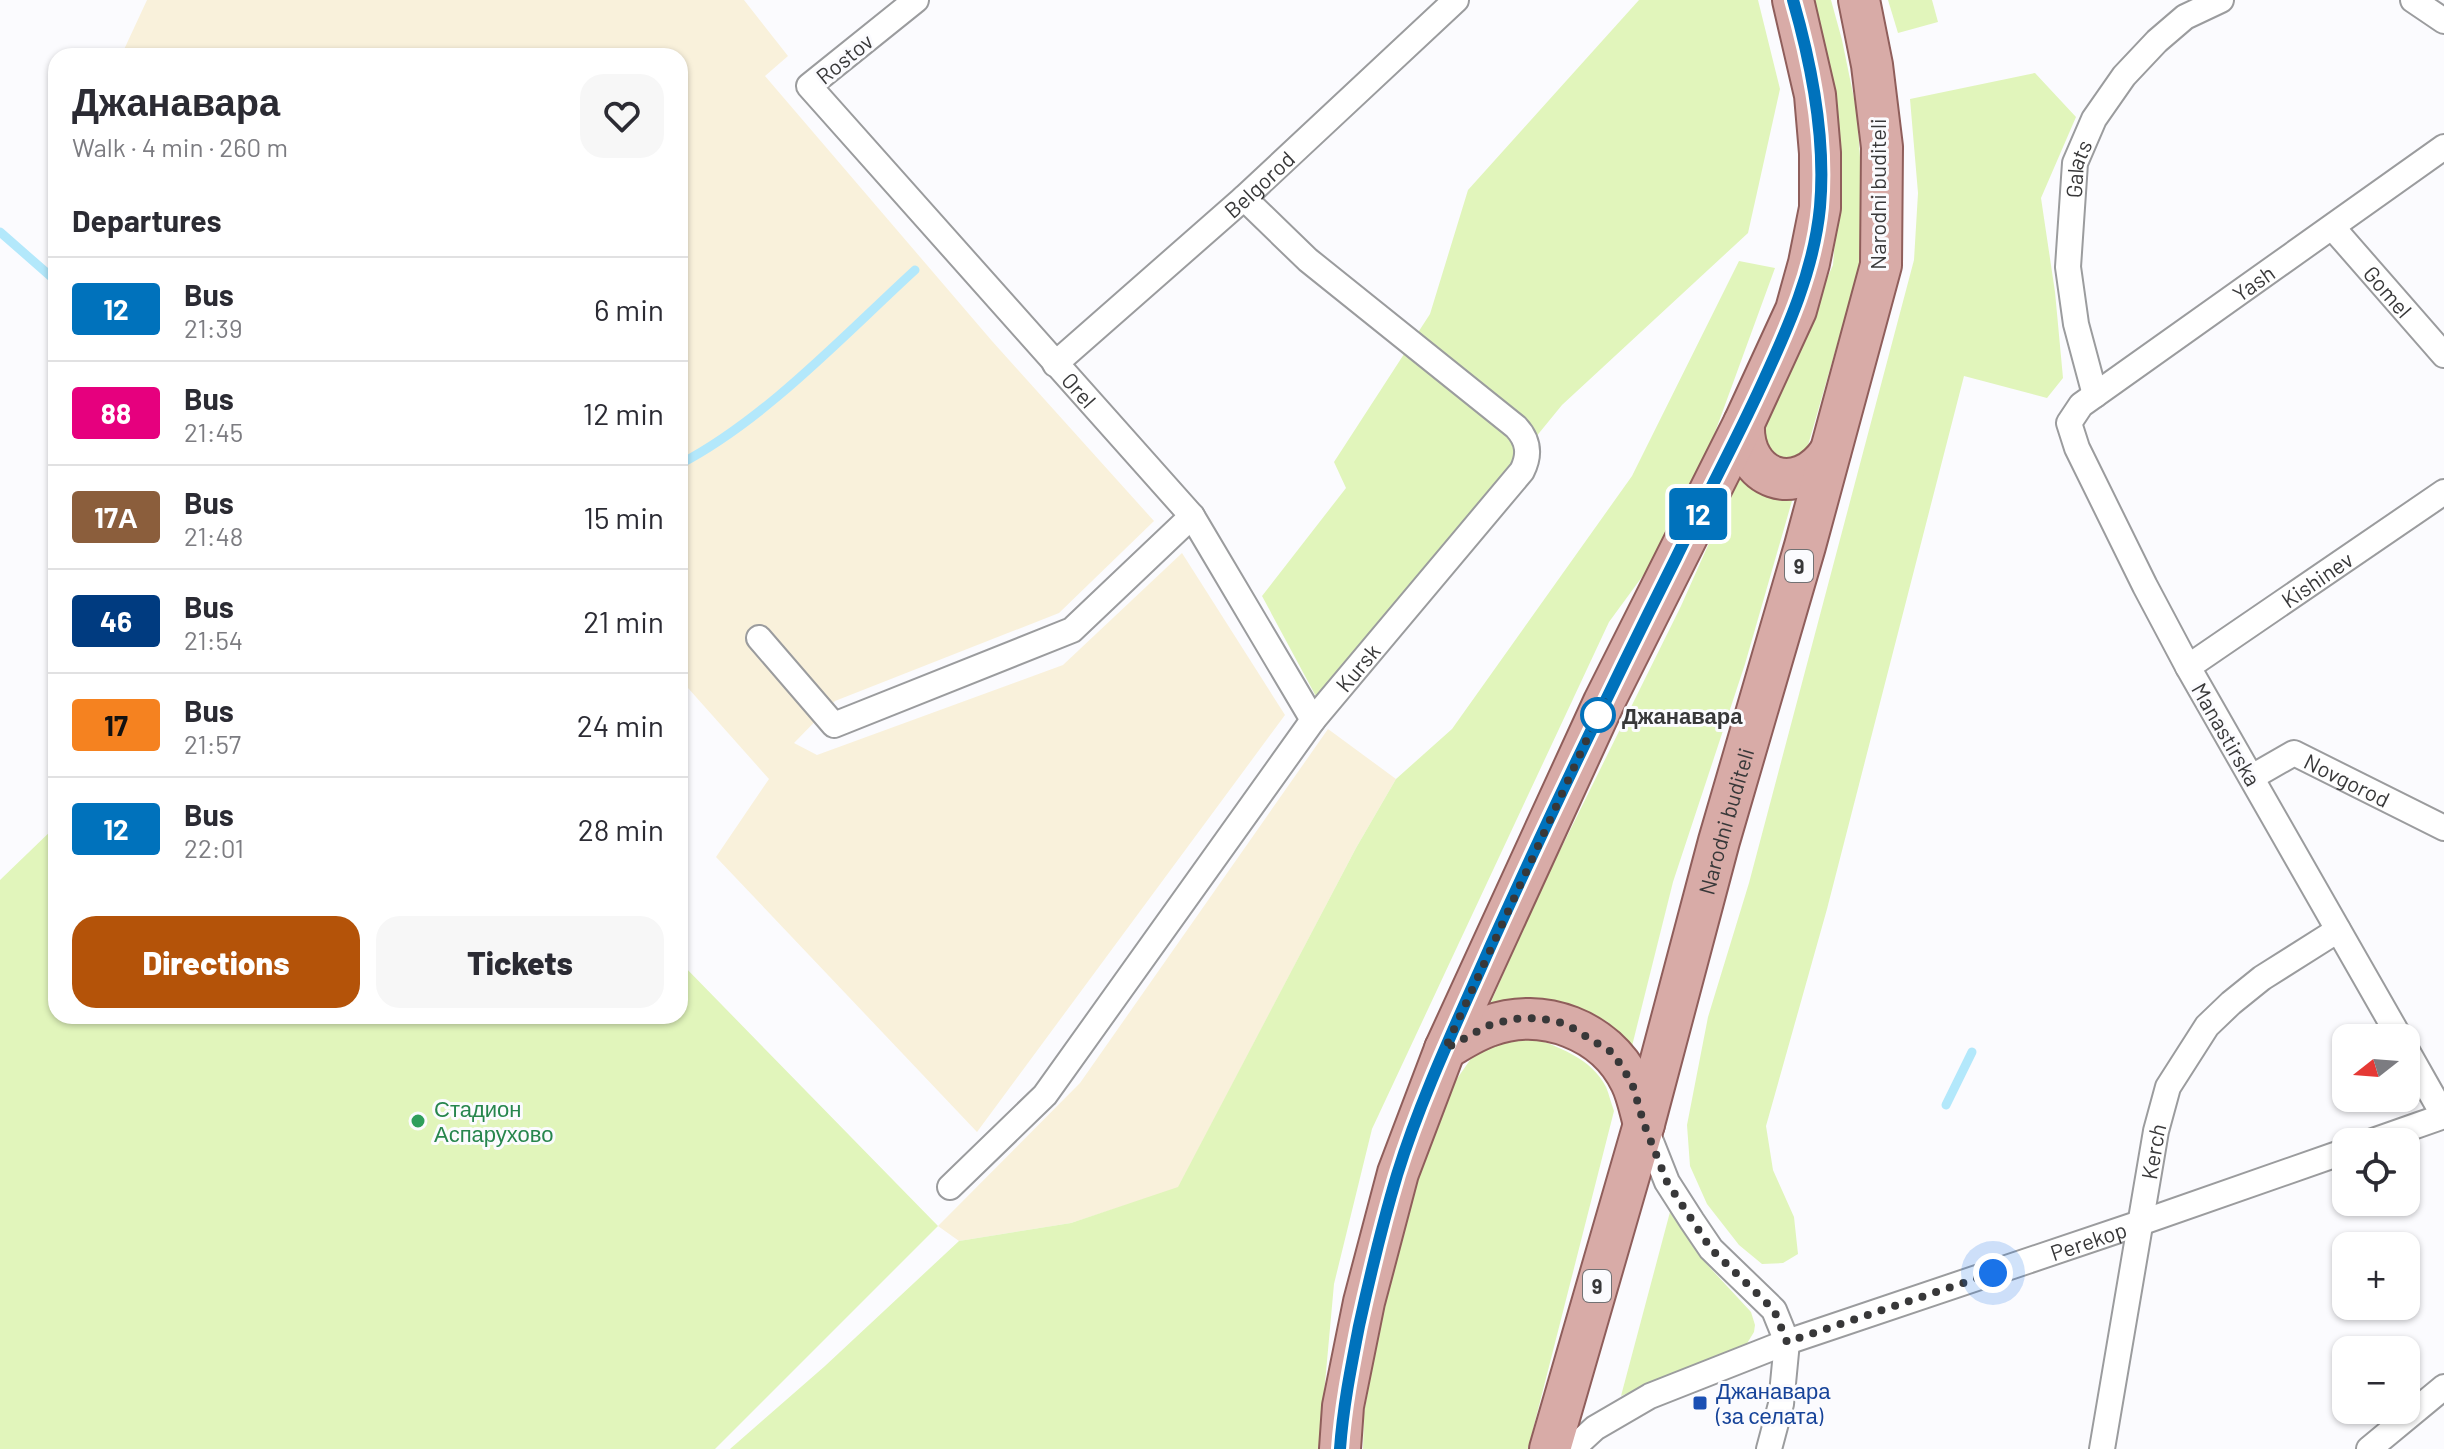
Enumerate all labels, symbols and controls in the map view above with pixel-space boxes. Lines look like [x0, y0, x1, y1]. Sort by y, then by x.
street label: Rostov [810, 27, 878, 89]
button: heart [580, 74, 664, 158]
text: Джанавара [72, 78, 280, 124]
street label: Narodni buditeli [1864, 118, 1890, 270]
text: Walk · 4 min · 260 m [72, 131, 288, 162]
street label: Galats [2060, 135, 2097, 199]
street label: Belgorod [1218, 145, 1299, 223]
text: Departures [72, 202, 222, 238]
street label: Yash [2227, 259, 2279, 306]
street label: Gomel [2359, 260, 2418, 323]
text: Bus [184, 276, 234, 312]
text: 6 min [594, 291, 664, 327]
text: 12 [103, 292, 129, 326]
text: 21:39 [184, 312, 242, 343]
street label: Orel [1057, 367, 1102, 413]
text: Bus [184, 380, 234, 416]
text: 12 min [583, 395, 664, 431]
text: 88 [101, 396, 131, 430]
text: 21:45 [184, 416, 243, 447]
text: Bus [184, 484, 234, 520]
line badge: 12 [1662, 488, 1734, 540]
text: 12 [1685, 497, 1711, 531]
text: 15 min [583, 499, 664, 535]
text: 17А [94, 500, 138, 534]
text: 21:48 [184, 520, 243, 551]
street label: Kishinev [2276, 545, 2357, 612]
road number: 9 [1785, 550, 1813, 582]
text: Bus [184, 588, 234, 624]
text: 21 min [583, 603, 664, 639]
text: 46 [100, 604, 132, 638]
text: 21:54 [184, 624, 243, 655]
street label: Kursk [1330, 638, 1385, 697]
street label: Manastirska [2187, 678, 2267, 790]
text: Bus [184, 692, 234, 728]
marker: Джанавара [1581, 698, 1615, 732]
place label: Джанавара [1622, 702, 1743, 729]
text: 24 min [577, 707, 664, 743]
text: 17 [104, 708, 128, 742]
text: 21:57 [184, 728, 241, 759]
street label: Narodni buditeli [1692, 745, 1759, 897]
street label: Novgorod [2300, 747, 2394, 812]
text: Bus [184, 796, 234, 832]
text: 28 min [578, 811, 664, 847]
text: 12 [103, 812, 129, 846]
text: 22:01 [184, 832, 244, 863]
button: Directions [72, 916, 360, 1008]
button: Tickets [376, 916, 664, 1008]
north arrow [2332, 1024, 2420, 1112]
map controls [2332, 1024, 2420, 1424]
place label: Стадион Аспарухово [434, 1095, 553, 1147]
marker: Стадион Аспарухово [409, 1112, 427, 1130]
street label: Kerch [2135, 1120, 2171, 1181]
button: locate [2332, 1128, 2420, 1216]
street label: Perekop [2047, 1216, 2130, 1265]
button: + [2332, 1232, 2420, 1320]
your location [1973, 1253, 2013, 1293]
road number: 9 [1583, 1270, 1611, 1302]
button: − [2332, 1336, 2420, 1424]
place label: Джанавара (за селата) [1715, 1377, 1831, 1428]
marker: Джанавара (за селата) [1691, 1394, 1709, 1412]

